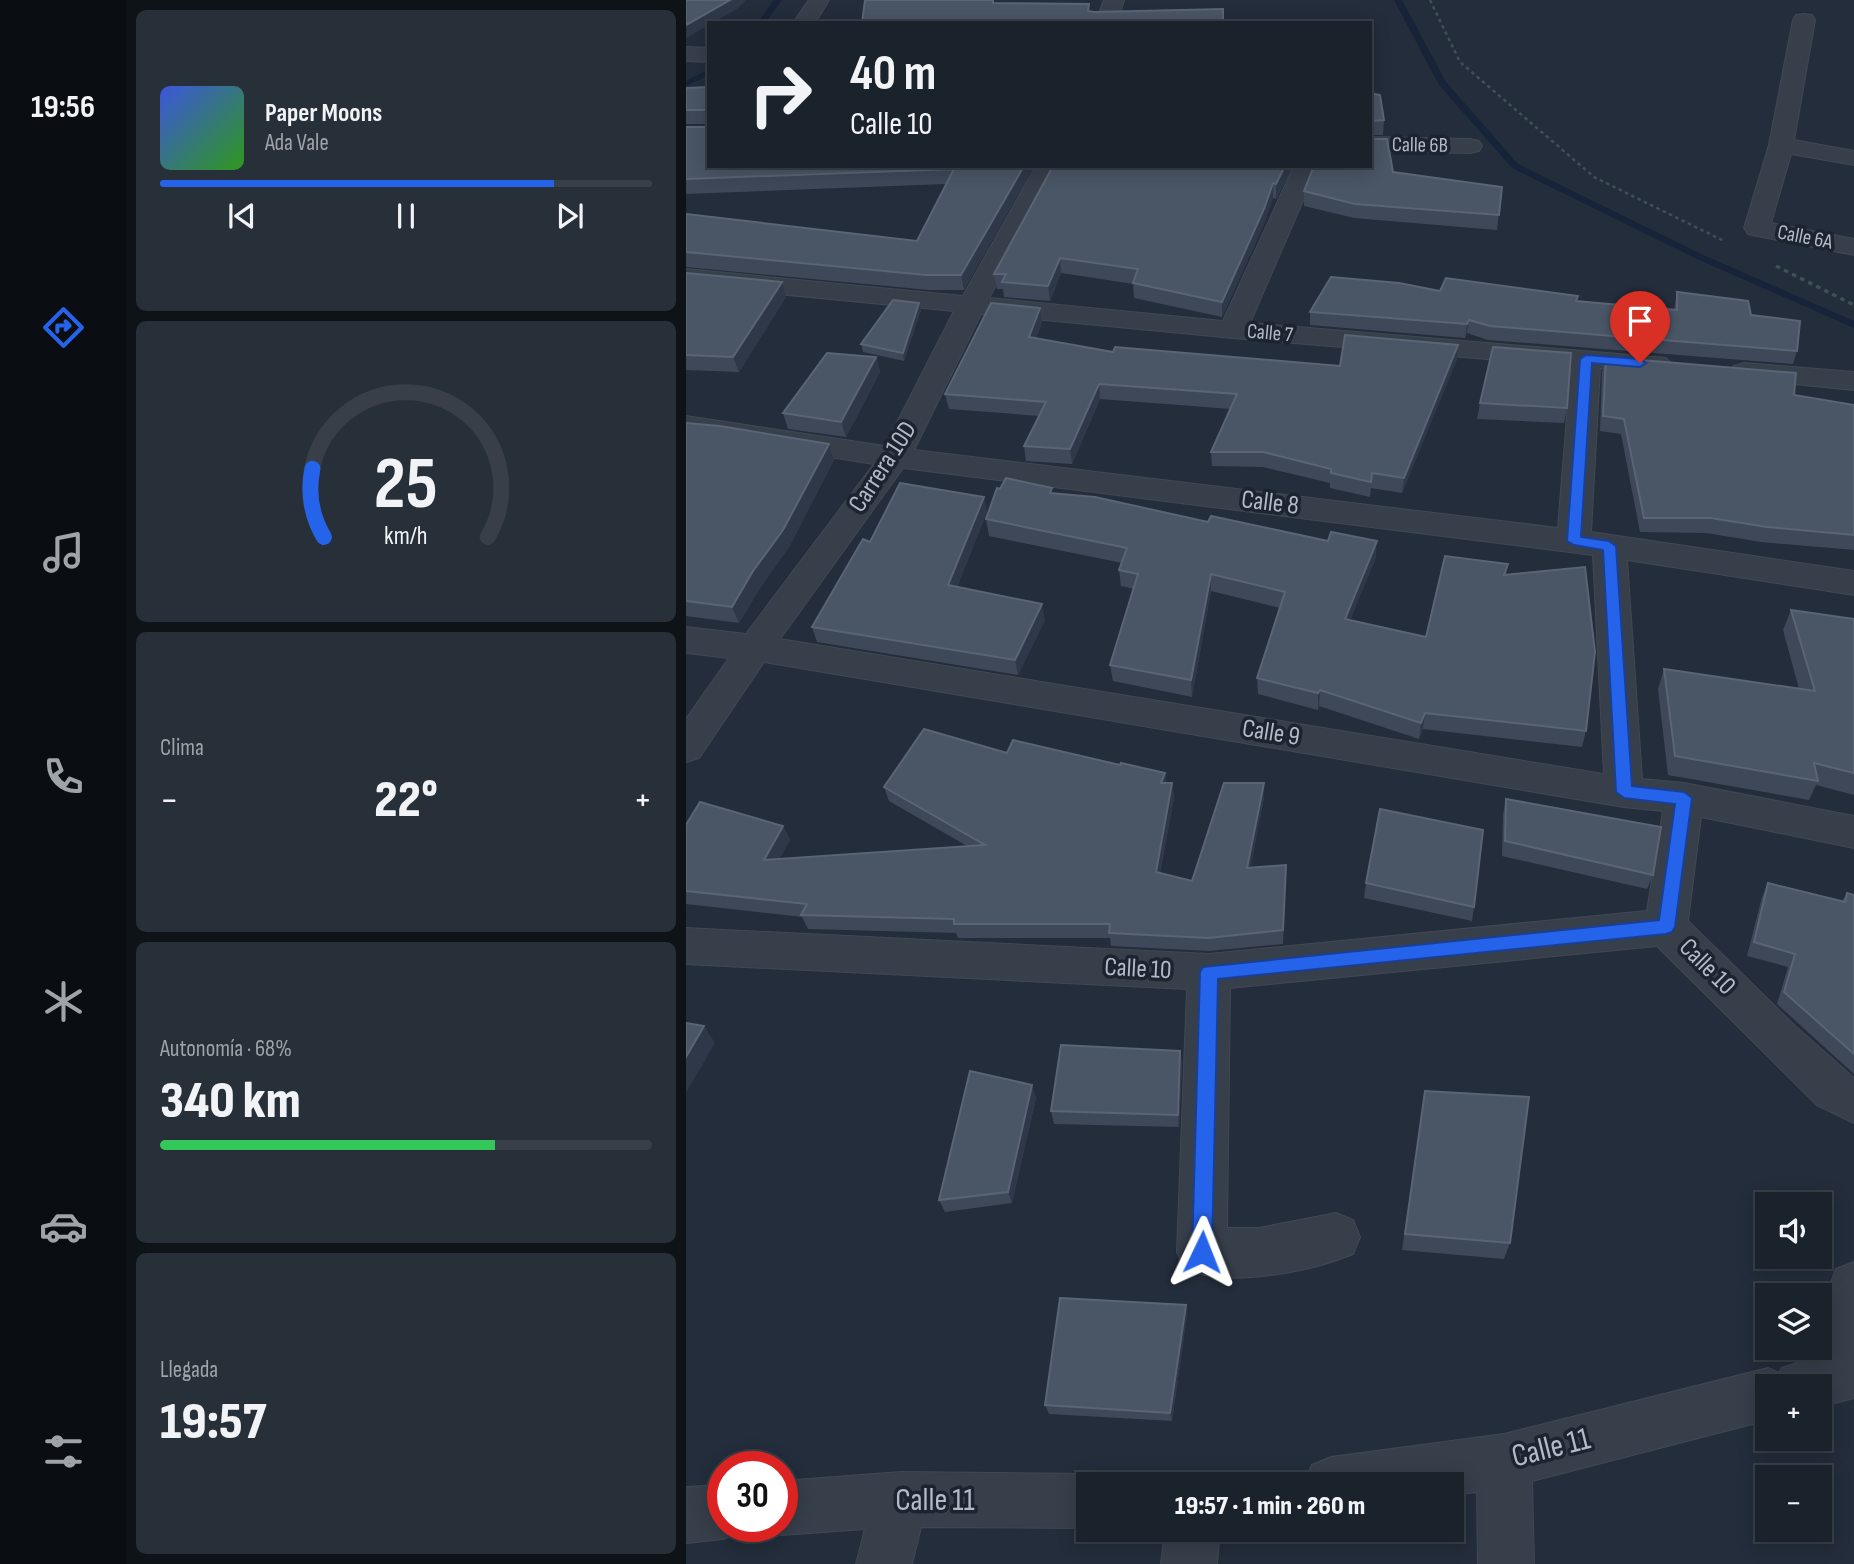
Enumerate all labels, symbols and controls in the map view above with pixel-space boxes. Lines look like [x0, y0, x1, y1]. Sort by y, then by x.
text: 40 m [850, 45, 936, 104]
icon: right [735, 49, 826, 140]
text: 19:56 [31, 88, 95, 127]
text: Paper Moons [265, 98, 382, 129]
text: Calle 10 [850, 105, 933, 144]
text: Ada Vale [265, 129, 329, 157]
street label: Calle 6B [1392, 132, 1448, 158]
icon: previous [223, 197, 261, 235]
icon: pause [387, 197, 425, 235]
icon: next [551, 197, 589, 235]
street label: Calle 6A [1775, 219, 1836, 255]
pin [1610, 291, 1670, 363]
icon: arrive [1621, 302, 1659, 340]
icon: directions [39, 303, 88, 352]
street label: Calle 7 [1246, 319, 1295, 348]
street label: Carrera 10D [842, 416, 924, 518]
text: 25 [374, 442, 438, 530]
street label: Calle 8 [1239, 484, 1301, 522]
text: km/h [384, 521, 428, 552]
icon: music [39, 528, 88, 577]
street label: Calle 9 [1240, 713, 1302, 753]
text: Clima [160, 734, 204, 762]
icon: phone [39, 752, 88, 801]
text: 22° [374, 769, 438, 832]
text: − [160, 778, 179, 823]
text: + [633, 778, 652, 823]
street label: Calle 10 [1672, 932, 1742, 1002]
street label: Calle 10 [1104, 952, 1172, 986]
icon: climate [39, 977, 88, 1026]
text: Autonomía · 68% [160, 1035, 292, 1063]
text: 340 km [160, 1070, 301, 1133]
map controls [1755, 1192, 1832, 1542]
button: sound [1755, 1192, 1832, 1269]
icon: car [39, 1202, 88, 1251]
position arrow [1165, 1215, 1239, 1289]
button: layers [1755, 1283, 1832, 1360]
text: Llegada [160, 1356, 218, 1384]
button: + [1755, 1374, 1832, 1451]
text: 19:57 [160, 1391, 266, 1454]
street label: Calle 11 [1508, 1419, 1594, 1477]
icon: filters [39, 1427, 88, 1476]
speed limit sign: 30 [707, 1451, 798, 1542]
button: − [1755, 1465, 1832, 1542]
street label: Calle 11 [895, 1481, 975, 1520]
text: 19:57 · 1 min · 260 m [1175, 1491, 1365, 1522]

